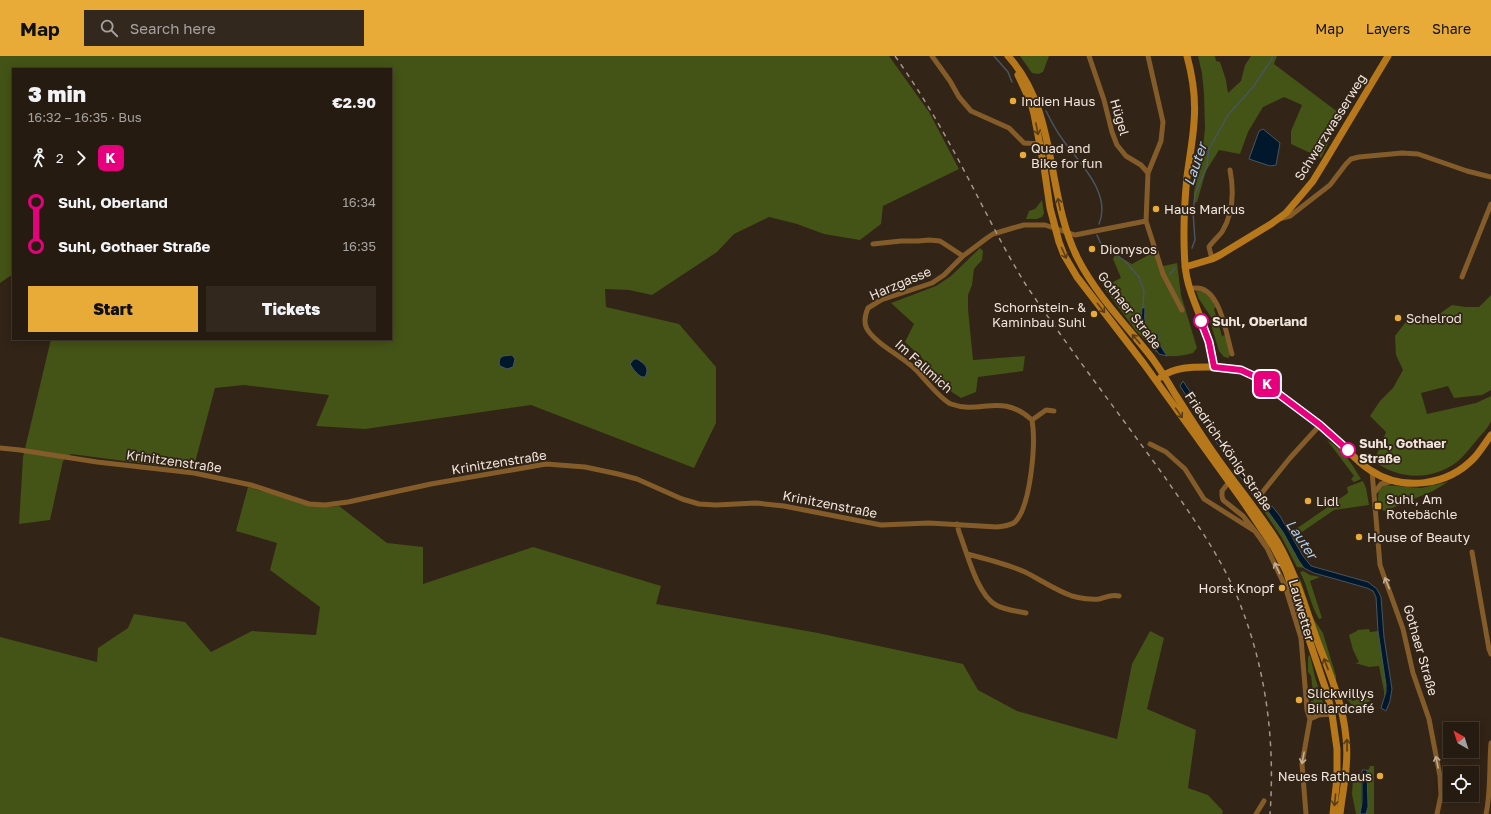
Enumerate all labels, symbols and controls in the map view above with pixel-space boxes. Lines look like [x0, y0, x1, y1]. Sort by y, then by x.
search box [84, 10, 364, 46]
text: Map [20, 17, 60, 40]
icon: search [98, 17, 120, 39]
text: Search here [130, 19, 216, 37]
text: Map [1315, 20, 1344, 37]
text: Layers [1366, 20, 1410, 37]
text: Share [1432, 20, 1471, 37]
street label: Schwarzwasserweg [1291, 71, 1369, 183]
text: 3 min [28, 80, 86, 107]
text: €2.90 [332, 93, 376, 111]
place label: Indien Haus [1021, 93, 1095, 109]
marker: Indien Haus [1008, 96, 1018, 106]
street label: Hügel [1107, 97, 1133, 137]
text: 16:32 – 16:35 · Bus [28, 109, 142, 125]
one-way arrow [1033, 122, 1041, 135]
water label: Lauter [1180, 138, 1211, 187]
place label: Quad and Bike for fun [1031, 140, 1102, 171]
icon: walk [28, 147, 50, 169]
icon: forward [70, 147, 92, 169]
text: K [106, 149, 116, 166]
text: 2 [56, 150, 64, 166]
marker: Quad and Bike for fun [1018, 150, 1028, 160]
text: Suhl, Oberland [58, 193, 168, 211]
text: 16:34 [342, 194, 376, 210]
one-way arrow [1055, 198, 1063, 211]
place label: Haus Markus [1164, 201, 1245, 217]
marker: Haus Markus [1151, 204, 1161, 214]
text: Suhl, Gothaer Straße [58, 237, 210, 255]
text: 16:35 [343, 238, 376, 254]
place label: Dionysos [1100, 241, 1157, 257]
marker: Dionysos [1087, 244, 1097, 254]
one-way arrow [1060, 247, 1068, 259]
street label: Harzgasse [867, 263, 933, 303]
street label: Gothaer Straße [1095, 268, 1165, 352]
button: Start [28, 286, 198, 332]
button: Tickets [206, 286, 376, 332]
place label: Schornstein- & Kaminbau Suhl [992, 299, 1086, 330]
one-way arrow [1097, 302, 1105, 313]
marker: Schornstein- & Kaminbau Suhl [1089, 309, 1099, 319]
place label: Schelrod [1406, 310, 1462, 326]
marker: Suhl, Oberland [1193, 313, 1209, 329]
place label: Suhl, Oberland [1212, 313, 1307, 329]
marker: Schelrod [1393, 313, 1403, 323]
one-way arrow [1131, 334, 1140, 345]
street label: Im Fallmich [892, 336, 956, 396]
line badge: K [1254, 371, 1280, 397]
text: K [1262, 375, 1272, 392]
street label: Friedrich-König-Straße [1182, 388, 1276, 514]
one-way arrow [1175, 407, 1183, 418]
place label: Suhl, Gothaer Straße [1359, 435, 1446, 466]
marker: Suhl, Gothaer Straße [1340, 442, 1356, 458]
street label: Krinitzenstraße [125, 446, 223, 476]
street label: Krinitzenstraße [450, 447, 548, 477]
street label: Krinitzenstraße [781, 487, 879, 521]
place label: Suhl, Am Rotebächle [1386, 491, 1457, 522]
place label: Lidl [1316, 493, 1339, 509]
marker: Lidl [1303, 496, 1313, 506]
marker: Suhl, Am Rotebächle [1373, 501, 1383, 511]
water label: Lauter [1283, 516, 1323, 564]
place label: House of Beauty [1367, 529, 1471, 545]
marker: House of Beauty [1354, 532, 1364, 542]
one-way arrow [1273, 563, 1280, 575]
street label: Lauwetter [1286, 577, 1318, 643]
one-way arrow [1383, 577, 1391, 589]
place label: Horst Knopf [1199, 580, 1274, 596]
marker: Horst Knopf [1277, 583, 1287, 593]
street label: Gothaer Straße [1400, 603, 1442, 697]
one-way arrow [1322, 657, 1329, 670]
place label: Slickwillys Billardcafé [1307, 685, 1374, 716]
marker: Slickwillys Billardcafé [1294, 695, 1304, 705]
north arrow [1443, 722, 1479, 758]
map controls [1443, 722, 1479, 802]
one-way arrow [1343, 739, 1351, 752]
one-way arrow [1299, 751, 1307, 764]
one-way arrow [1433, 756, 1441, 769]
button: locate [1443, 766, 1479, 802]
place label: Neues Rathaus [1278, 768, 1372, 784]
marker: Neues Rathaus [1375, 771, 1385, 781]
one-way arrow [1331, 793, 1339, 806]

